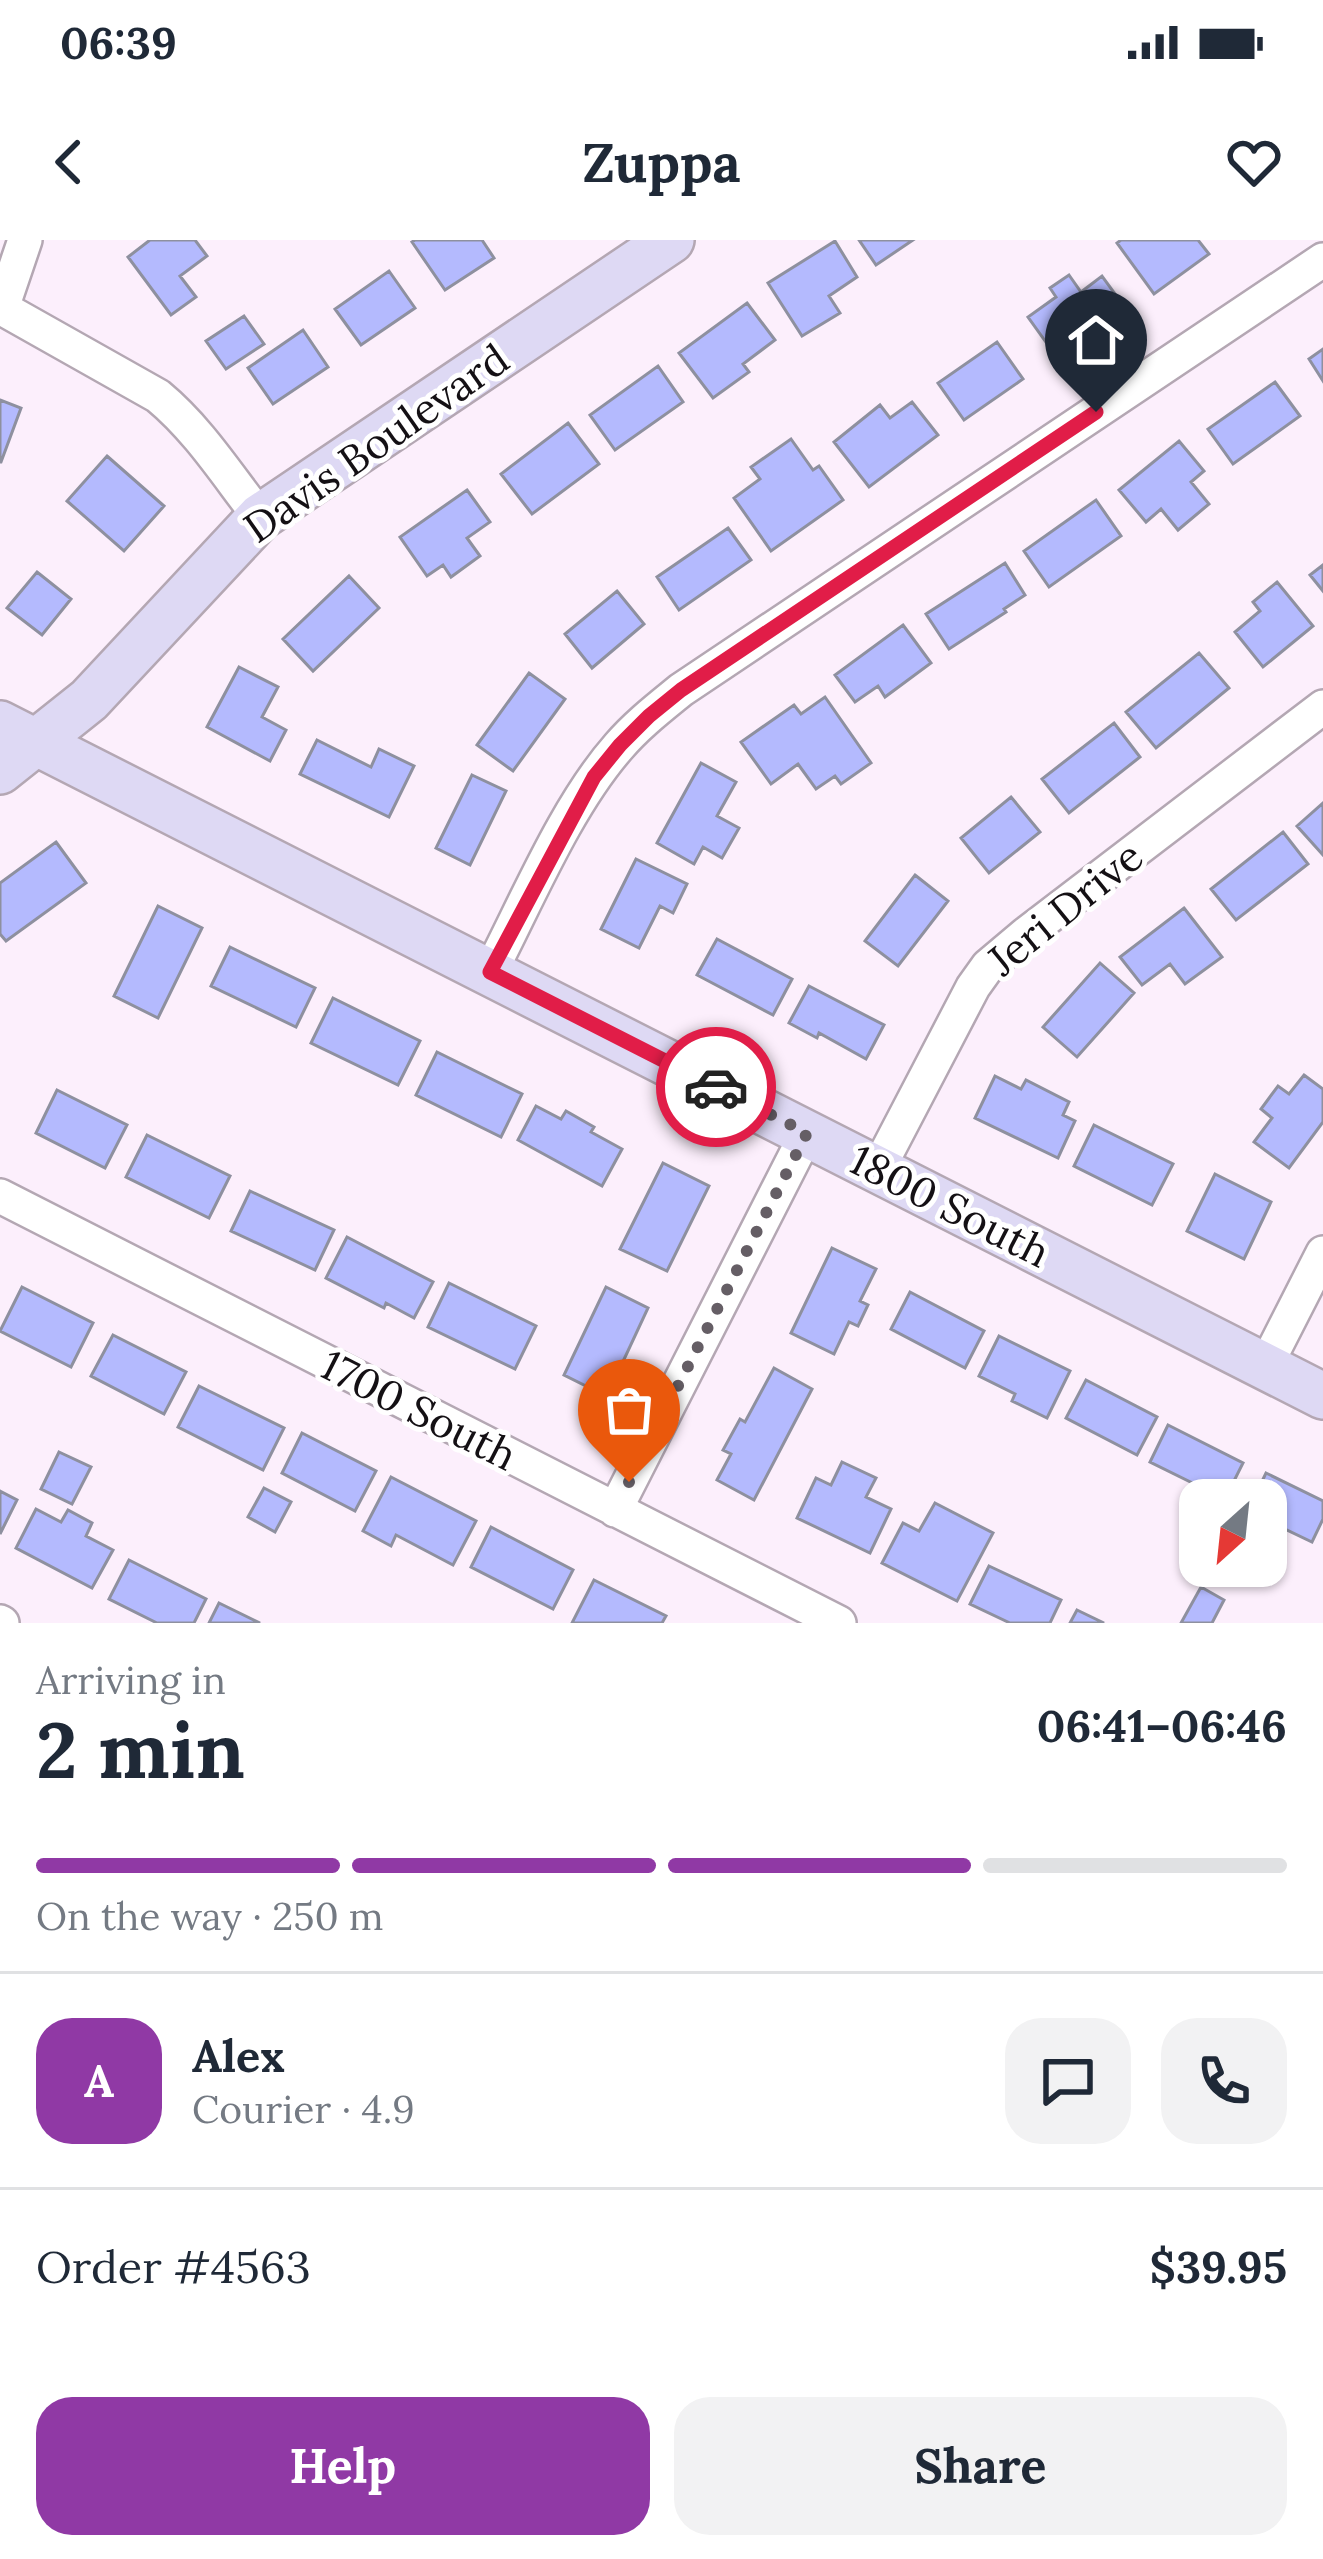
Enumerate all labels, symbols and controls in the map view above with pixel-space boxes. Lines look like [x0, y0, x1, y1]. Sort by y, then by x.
text: 06:39 [60, 14, 177, 71]
text: Zuppa [582, 128, 741, 197]
icon: back [36, 129, 102, 195]
icon: heart [1221, 129, 1287, 195]
pin [1045, 289, 1147, 412]
icon: home [1063, 307, 1129, 373]
street label: Davis Boulevard [233, 332, 519, 554]
street label: Jeri Drive [976, 829, 1153, 987]
courier [656, 1027, 776, 1147]
icon: car [683, 1054, 749, 1120]
street label: 1800 South [841, 1133, 1059, 1279]
street label: 1700 South [312, 1338, 526, 1482]
pin [578, 1359, 680, 1482]
icon: bag [596, 1377, 662, 1443]
north arrow [1179, 1479, 1287, 1587]
map controls [1179, 1479, 1287, 1587]
text: Arriving in [36, 1655, 226, 1705]
text: 06:41–06:46 [1037, 1697, 1287, 1754]
text: 2 min [36, 1700, 245, 1799]
text: On the way · 250 m [36, 1891, 384, 1941]
button: chat [1005, 2018, 1131, 2144]
button: phone [1161, 2018, 1287, 2144]
text: Alex [192, 2027, 285, 2084]
text: A [84, 2052, 114, 2109]
text: Courier · 4.9 [192, 2084, 415, 2134]
text: Order #4563 [36, 2238, 311, 2295]
text: $39.95 [1149, 2238, 1287, 2295]
button: Help [36, 2397, 650, 2535]
button: Share [674, 2397, 1287, 2535]

